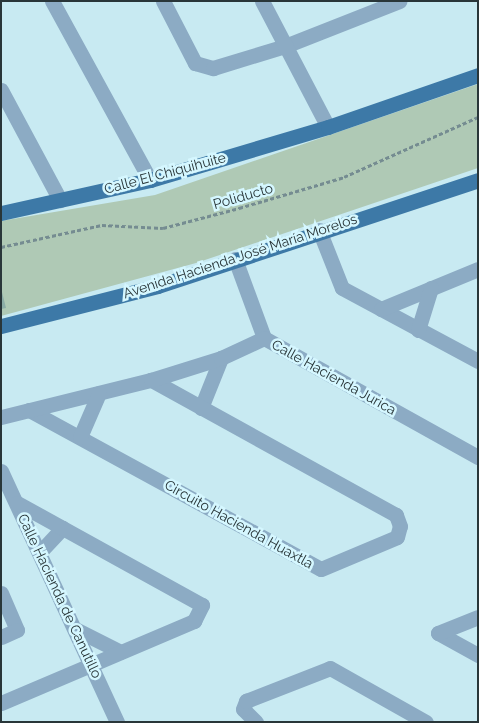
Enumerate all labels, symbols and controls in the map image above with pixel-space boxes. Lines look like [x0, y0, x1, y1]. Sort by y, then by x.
street label: Calle El Chiquihuite [102, 149, 228, 197]
street label: Poliducto [211, 179, 275, 213]
street label: Avenida Hacienda José María Morelos [121, 210, 359, 302]
street label: Calle Hacienda Jurica [269, 336, 399, 418]
street label: Circuito Hacienda Huaxtla [162, 476, 316, 572]
street label: Calle Hacienda de Canutillo [14, 511, 106, 681]

